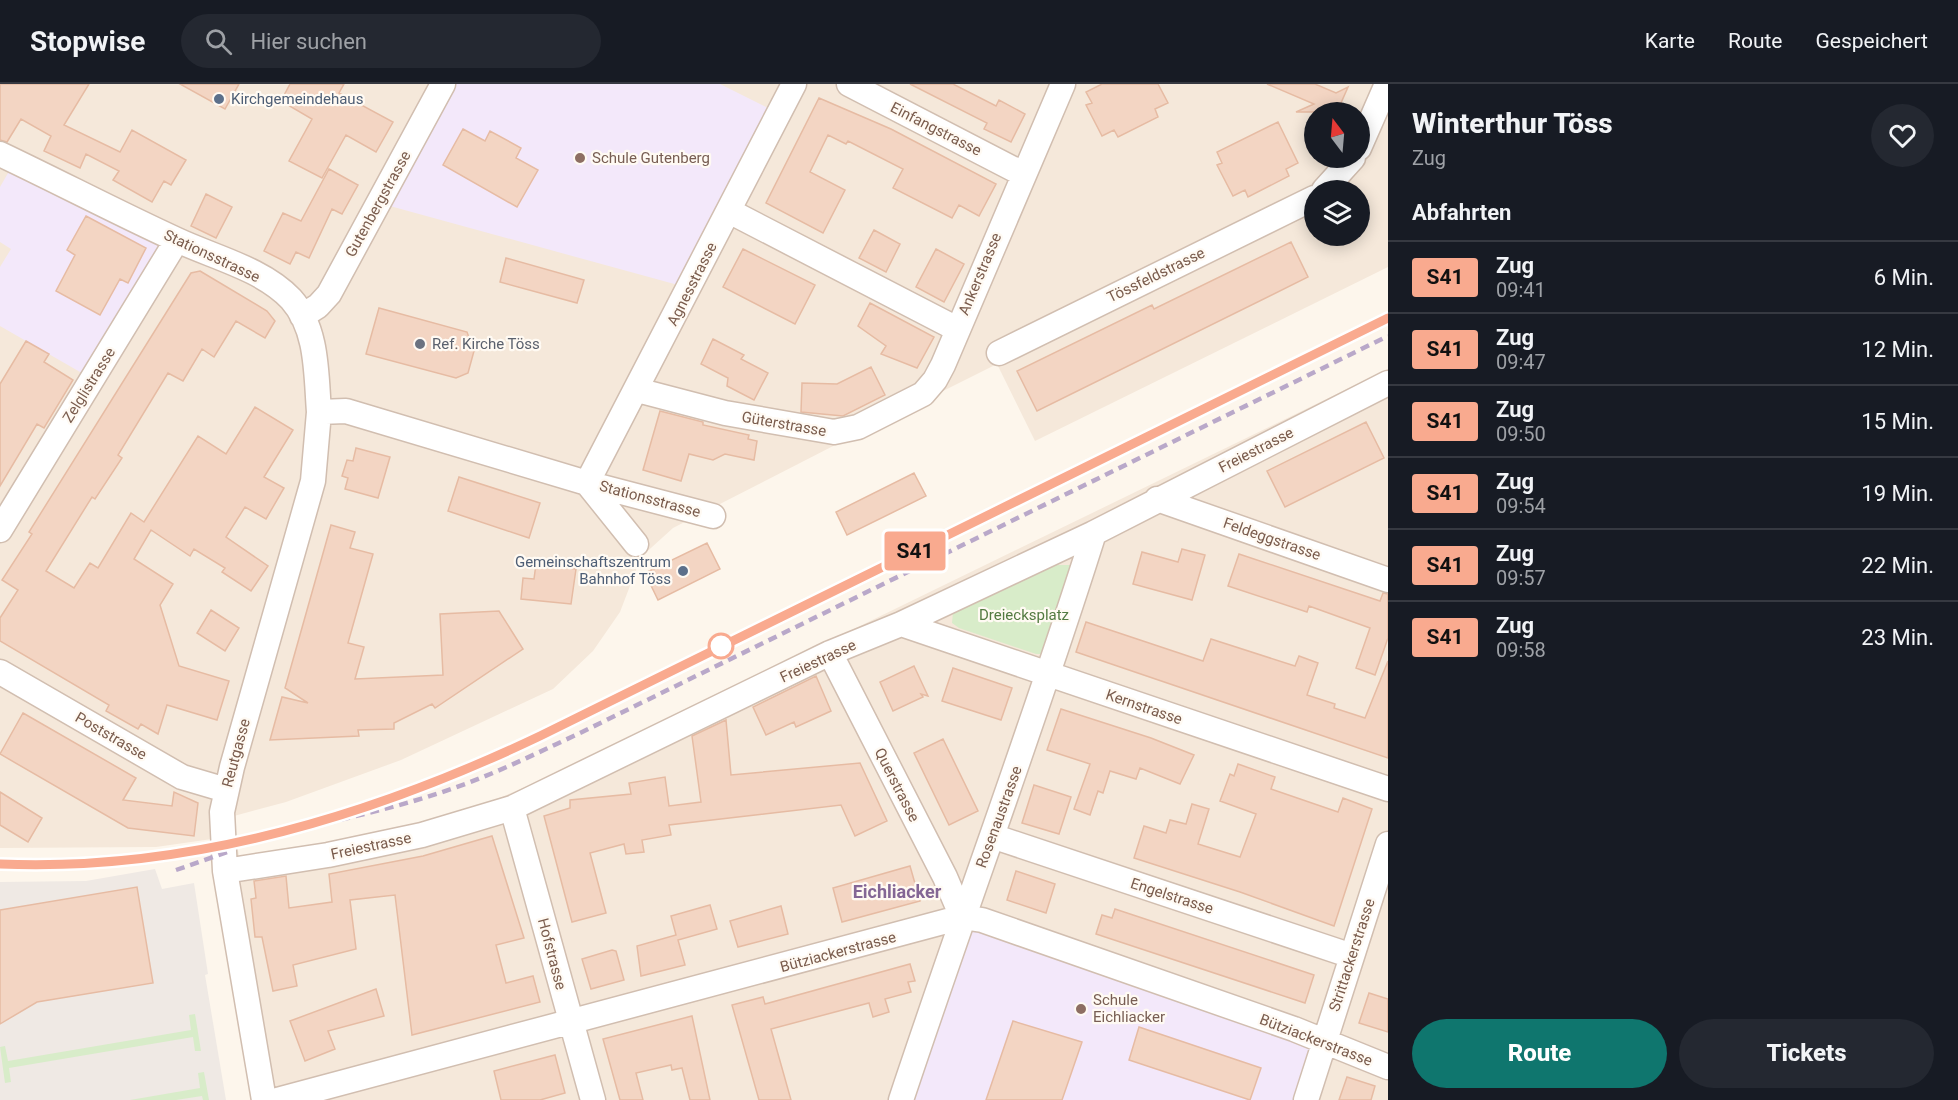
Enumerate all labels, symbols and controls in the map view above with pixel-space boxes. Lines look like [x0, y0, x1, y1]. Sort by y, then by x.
search box [181, 14, 601, 68]
text: Stopwise [30, 25, 145, 58]
icon: search [202, 25, 235, 58]
text: Hier suchen [250, 29, 367, 54]
text: Karte [1645, 29, 1695, 53]
text: Route [1728, 29, 1782, 53]
text: Gespeichert [1815, 29, 1928, 53]
place label: Kirchgemeindehaus [231, 90, 363, 108]
marker: Kirchgemeindehaus [212, 92, 226, 106]
street label: Einfangstrasse [888, 98, 984, 160]
north arrow [1304, 102, 1370, 168]
map controls [1304, 102, 1370, 246]
button: heart [1871, 104, 1934, 167]
text: Winterthur Töss [1412, 107, 1613, 140]
text: Zug [1412, 146, 1446, 170]
street label: Gutenbergstrasse [341, 148, 415, 260]
place label: Schule Gutenberg [592, 149, 710, 167]
marker: Schule Gutenberg [573, 151, 587, 165]
button: layers [1304, 180, 1370, 246]
text: Abfahrten [1412, 200, 1511, 225]
street label: Stationsstrasse [161, 226, 263, 286]
street label: Ankerstrasse [955, 230, 1005, 318]
street label: Agnesstrasse [663, 239, 721, 329]
street label: Tössfeldstrasse [1104, 244, 1208, 306]
text: Zug [1496, 253, 1534, 278]
text: S41 [1426, 265, 1464, 289]
text: 6 Min. [1874, 265, 1934, 290]
text: 09:41 [1496, 278, 1546, 302]
text: Zug [1496, 325, 1534, 350]
place label: Ref. Kirche Töss [432, 335, 540, 353]
marker: Ref. Kirche Töss [413, 337, 427, 351]
text: S41 [1426, 337, 1464, 361]
text: 12 Min. [1861, 337, 1934, 362]
street label: Zelglistrasse [59, 344, 119, 426]
text: 09:47 [1496, 350, 1546, 374]
text: Zug [1496, 397, 1534, 422]
street label: Güterstrasse [740, 408, 828, 440]
text: S41 [1426, 409, 1464, 433]
text: 15 Min. [1861, 409, 1934, 434]
text: 09:50 [1496, 422, 1546, 446]
street label: Freiestrasse [1216, 423, 1296, 477]
text: Zug [1496, 469, 1534, 494]
street label: Stationsstrasse [597, 477, 703, 521]
text: S41 [1426, 481, 1464, 505]
text: 19 Min. [1861, 481, 1934, 506]
text: 09:54 [1496, 494, 1546, 518]
street label: Feldeggstrasse [1221, 514, 1323, 564]
line badge: S41 [880, 532, 950, 570]
text: S41 [896, 539, 934, 563]
text: Zug [1496, 541, 1534, 566]
place label: Gemeinschaftszentrum Bahnhof Töss [515, 553, 671, 588]
text: S41 [1426, 553, 1464, 577]
text: 22 Min. [1861, 553, 1934, 578]
marker: Gemeinschaftszentrum Bahnhof Töss [676, 564, 690, 578]
text: 09:57 [1496, 566, 1546, 590]
park label: Dreiecksplatz [979, 606, 1069, 624]
text: Zug [1496, 613, 1534, 638]
text: S41 [1426, 625, 1464, 649]
text: 23 Min. [1861, 625, 1934, 650]
unlabelled marker [708, 633, 734, 659]
street label: Freiestrasse [777, 636, 859, 686]
text: 09:58 [1496, 638, 1546, 662]
street label: Kernstrasse [1103, 686, 1185, 728]
street label: Poststrasse [72, 708, 150, 764]
street label: Reutgasse [218, 717, 254, 789]
street label: Querstrasse [871, 745, 923, 825]
street label: Rosenaustrasse [972, 763, 1026, 870]
street label: Freiestrasse [329, 829, 413, 863]
street label: Engelstrasse [1128, 874, 1216, 918]
district label: Eichliacker [853, 881, 942, 902]
street label: Strittackerstrasse [1325, 896, 1379, 1014]
street label: Hofstrasse [534, 916, 570, 992]
street label: Bütziackerstrasse [778, 928, 898, 976]
place label: Schule Eichliacker [1093, 991, 1165, 1026]
marker: Schule Eichliacker [1074, 1002, 1088, 1016]
street label: Bütziackerstrasse [1257, 1010, 1375, 1070]
button: Route [1412, 1019, 1667, 1088]
button: Tickets [1679, 1019, 1934, 1088]

